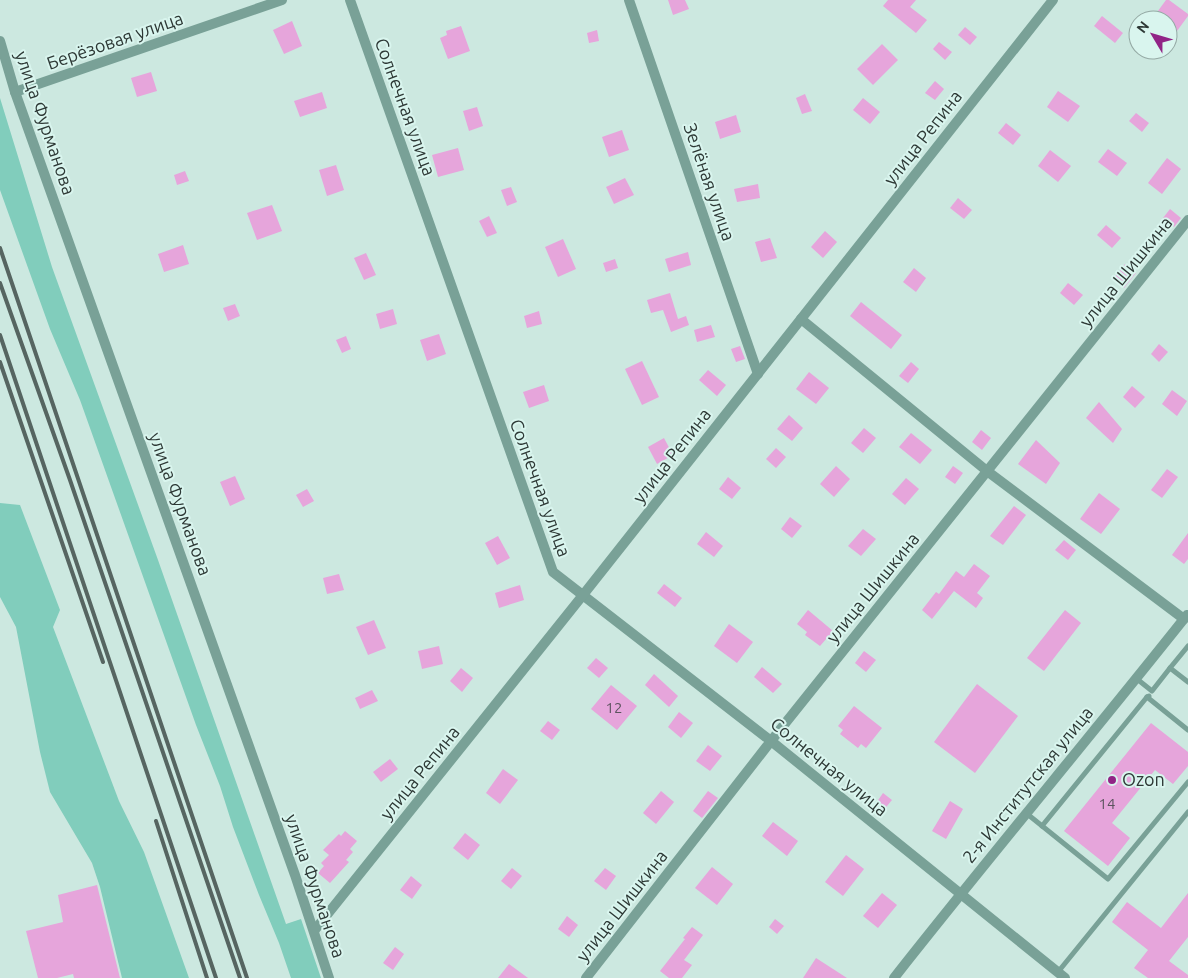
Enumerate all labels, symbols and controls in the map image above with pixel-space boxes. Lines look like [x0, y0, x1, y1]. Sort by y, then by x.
street label: Берёзовая улица [44, 7, 185, 73]
north arrow [1128, 10, 1178, 60]
text: N [1133, 18, 1152, 36]
street label: Солнечная улица [372, 35, 440, 178]
street label: улица Фурманова [12, 48, 80, 197]
street label: улица Репина [879, 86, 965, 189]
street label: Зелёная улица [680, 120, 739, 243]
street label: улица Шишкина [1075, 212, 1176, 330]
street label: улица Репина [628, 404, 714, 507]
street label: Солнечная улица [507, 416, 575, 559]
street label: улица Фурманова [146, 429, 216, 578]
street label: улица Шишкина [822, 528, 923, 646]
house number: 12 [606, 699, 622, 716]
street label: 2-я Институтская улица [958, 702, 1096, 867]
street label: Солнечная улица [767, 713, 892, 820]
street label: улица Репина [375, 722, 463, 823]
place label: Ozon [1122, 769, 1165, 789]
marker: Ozon [1106, 774, 1118, 786]
house number: 14 [1099, 795, 1115, 812]
street label: улица Фурманова [282, 811, 350, 960]
street label: улица Шишкина [572, 846, 671, 965]

